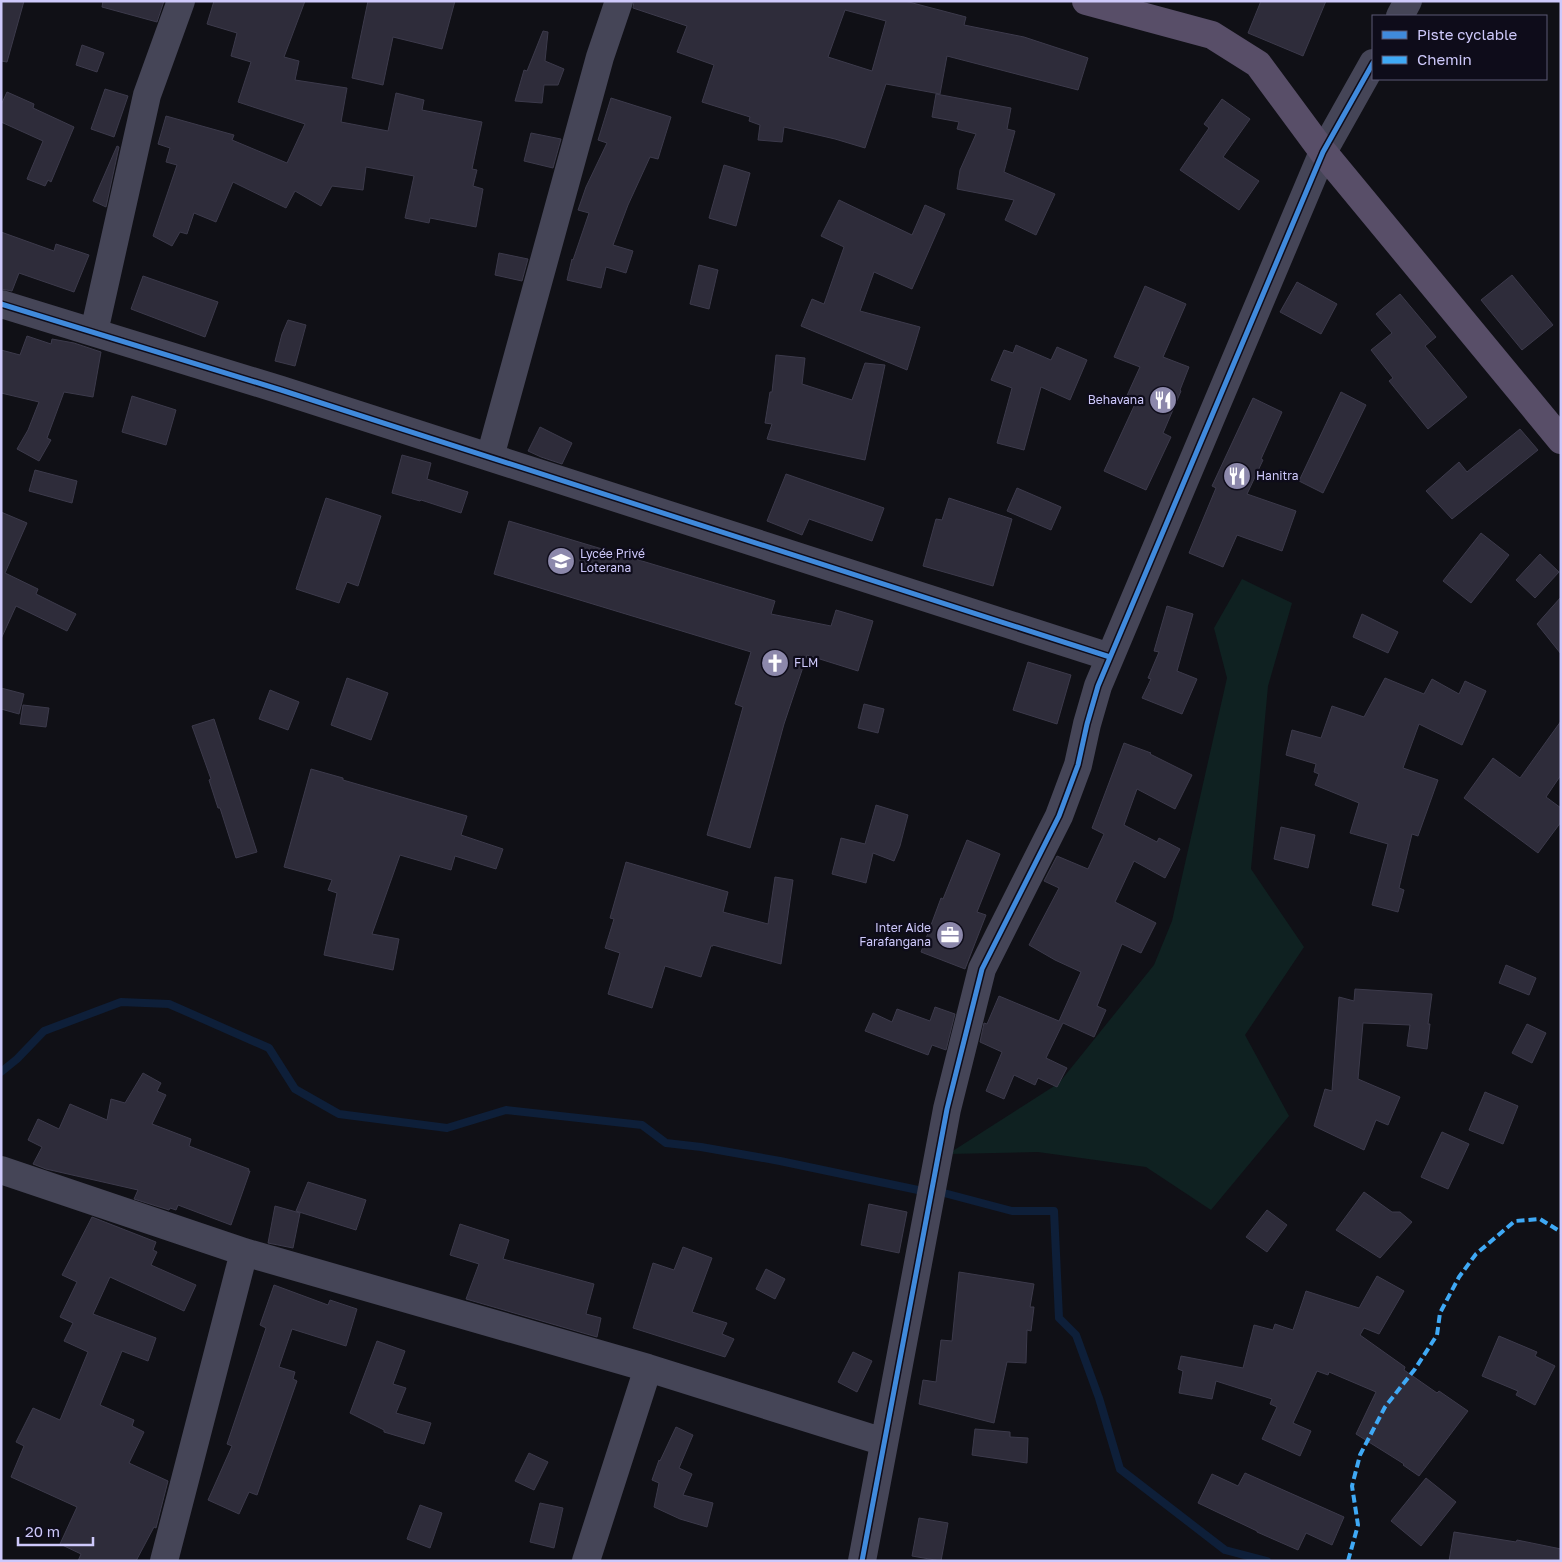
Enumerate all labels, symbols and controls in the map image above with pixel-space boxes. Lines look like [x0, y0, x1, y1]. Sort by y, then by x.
legend [1372, 15, 1547, 80]
text: Piste cyclable [1417, 25, 1518, 43]
text: Chemin [1417, 50, 1472, 68]
restaurant icon: Behavana [1148, 385, 1178, 415]
place label: Behavana [1088, 392, 1144, 407]
restaurant icon: Hanitra [1222, 461, 1252, 491]
place label: Hanitra [1256, 468, 1299, 483]
school or university icon: Lycée Privé Loterana [546, 546, 576, 576]
place label: Lycée Privé Loterana [580, 546, 645, 575]
church icon: FLM [760, 648, 790, 678]
place label: FLM [794, 655, 818, 670]
place label: Inter Aide Farafangana [859, 920, 931, 949]
office icon: Inter Aide Farafangana [935, 920, 965, 950]
scale bar [18, 1514, 92, 1546]
text: 20 m [25, 1522, 60, 1540]

